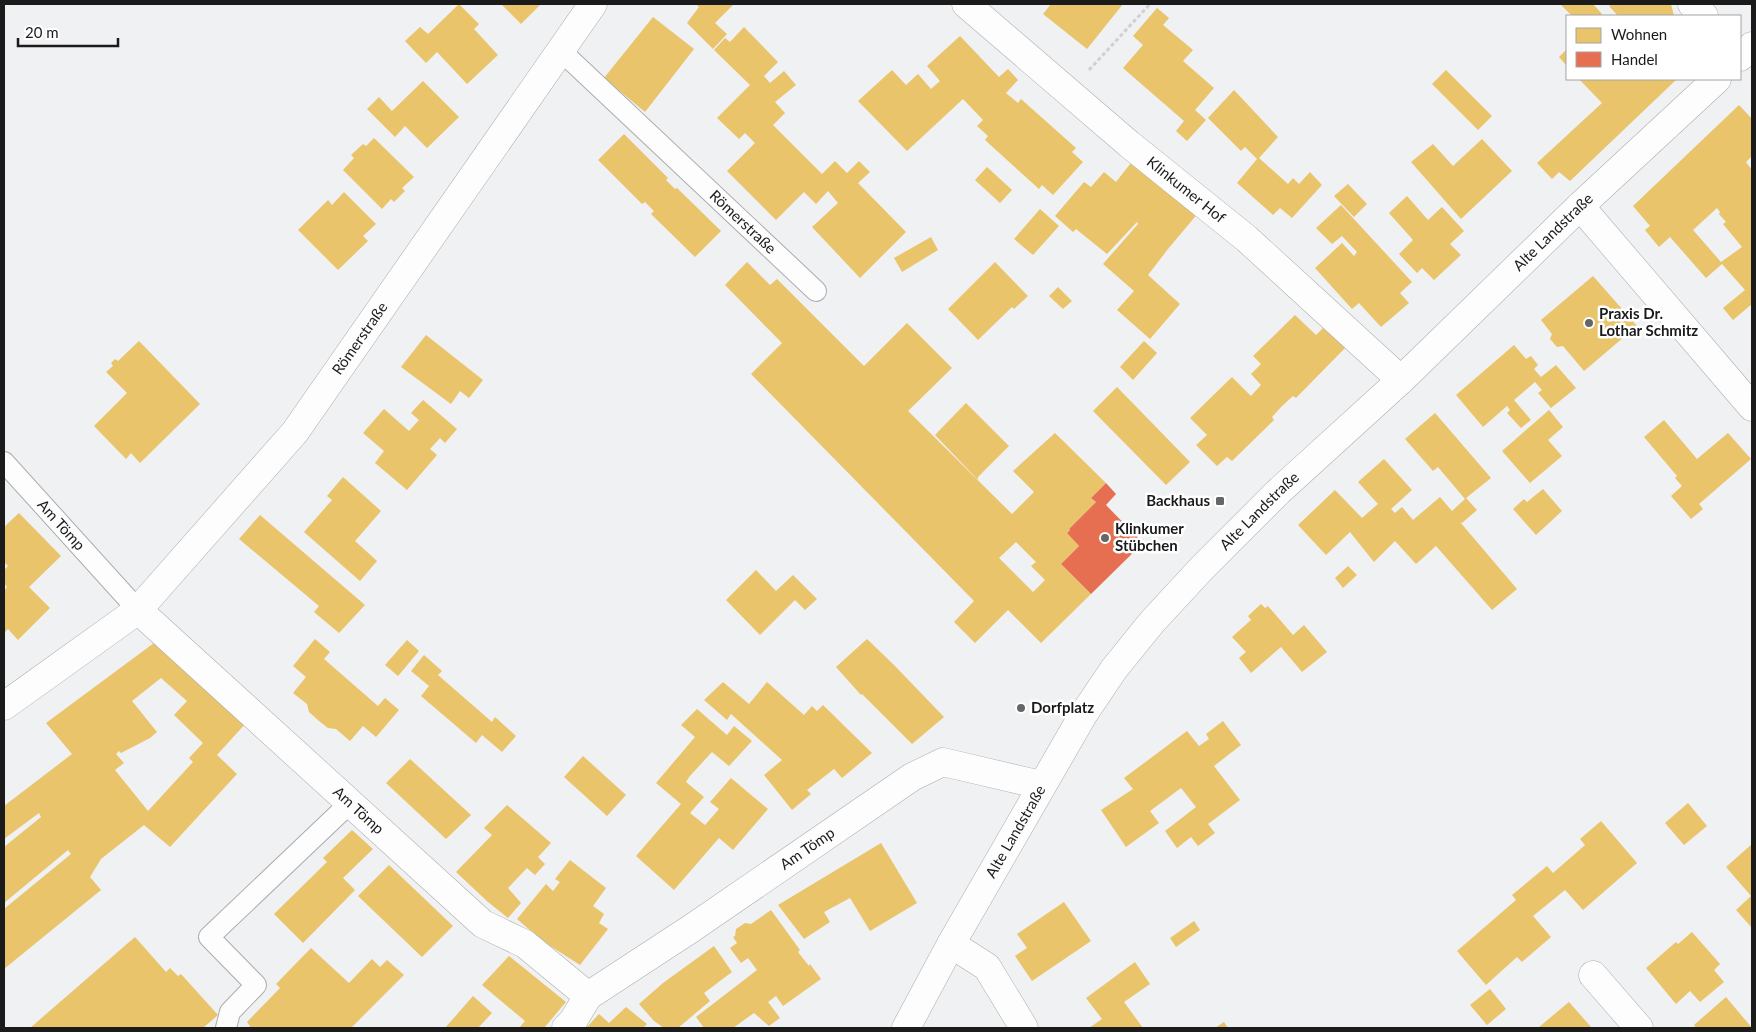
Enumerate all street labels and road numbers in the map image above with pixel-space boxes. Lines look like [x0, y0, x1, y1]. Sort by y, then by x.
street label: Klinkumer Hof [1144, 152, 1230, 227]
street label: Römerstraße [707, 186, 780, 257]
street label: Alte Landstraße [1509, 189, 1596, 274]
street label: Römerstraße [328, 298, 391, 378]
street label: Alte Landstraße [1215, 467, 1302, 553]
street label: Am Tömp [34, 495, 89, 553]
street label: Alte Landstraße [981, 781, 1049, 881]
street label: Am Tömp [330, 782, 388, 837]
street label: Am Tömp [776, 823, 838, 873]

